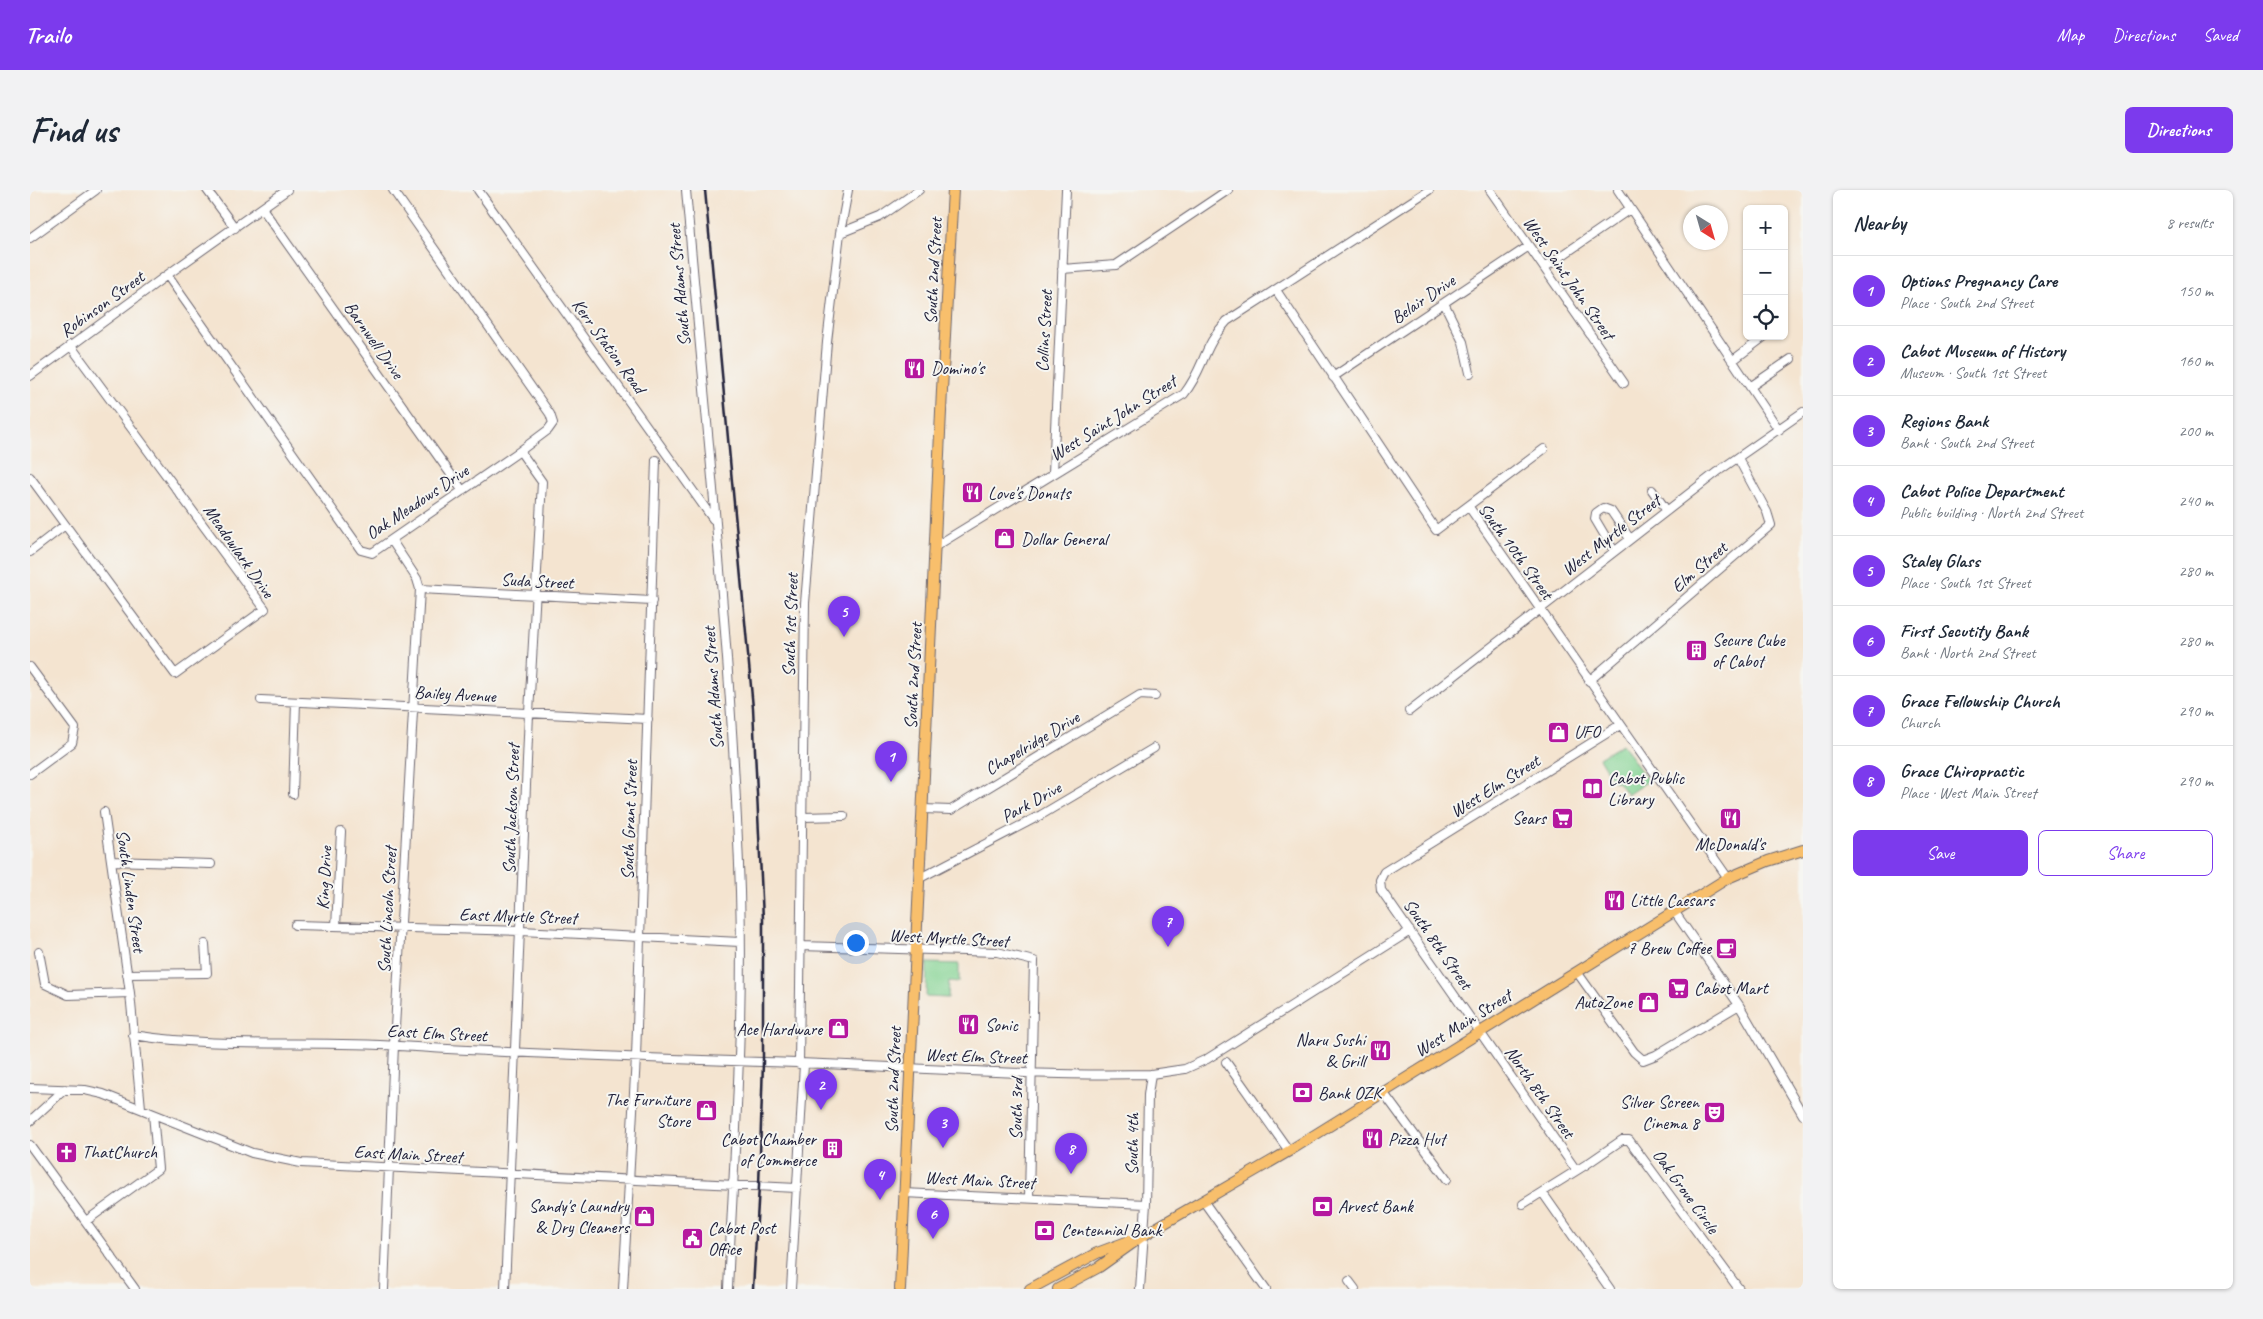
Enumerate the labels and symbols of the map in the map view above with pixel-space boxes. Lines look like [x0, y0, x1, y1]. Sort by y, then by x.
north arrow [1683, 205, 1728, 250]
street label: West Saint John Street [1518, 212, 1621, 346]
street label: South 2nd Street [919, 215, 947, 325]
street label: South Adams Street [663, 221, 695, 347]
street label: Robinson Street [56, 265, 150, 342]
street label: Belair Drive [1387, 269, 1460, 328]
street label: Collins Street [1031, 288, 1057, 372]
street label: Kerr Station Road [567, 294, 652, 400]
street label: Barnwell Drive [339, 297, 409, 384]
restaurant icon: Domino's [903, 356, 927, 380]
place label: Domino's [931, 357, 986, 379]
street label: West Saint John Street [1046, 369, 1183, 466]
street label: Oak Meadows Drive [361, 459, 474, 544]
restaurant icon: Love's Donuts [960, 481, 984, 505]
place label: Love's Donuts [988, 482, 1072, 504]
street label: West Myrtle Street [1557, 488, 1667, 580]
street label: South 10th Street [1474, 499, 1559, 605]
street label: Meadowlark Drive [199, 500, 280, 603]
shop icon: Dollar General [993, 527, 1017, 551]
place label: Dollar General [1021, 528, 1110, 550]
street label: Elm Street [1667, 535, 1733, 597]
street label: Suda Street [500, 568, 576, 594]
street label: South 1st Street [777, 571, 803, 677]
pin: 5 [828, 596, 860, 637]
street label: South 2nd Street [899, 620, 927, 730]
street label: South Adams Street [698, 624, 728, 750]
place label: Secure Cube of Cabot [1712, 629, 1786, 672]
building icon: Secure Cube of Cabot [1684, 638, 1708, 662]
street label: Bailey Avenue [414, 681, 497, 707]
street label: Chapelridge Drive [981, 706, 1084, 780]
shop icon: UFO [1546, 720, 1570, 744]
place label: UFO [1574, 721, 1602, 743]
street label: South Jackson Street [498, 740, 524, 875]
pin: 1 [875, 741, 907, 782]
street label: West Elm Street [1446, 749, 1546, 822]
street label: South Grant Street [616, 758, 642, 880]
place label: Cabot Public Library [1608, 767, 1685, 810]
street label: Park Drive [997, 776, 1066, 827]
library icon: Cabot Public Library [1580, 776, 1604, 800]
supermarket icon: Sears [1550, 806, 1574, 830]
place label: Sears [1512, 807, 1548, 829]
restaurant icon: McDonald's [1718, 807, 1742, 831]
street label: South Linden Street [112, 828, 151, 956]
place label: McDonald's [1695, 833, 1767, 855]
street label: South Lincoln Street [373, 843, 401, 974]
street label: King Drive [311, 845, 337, 910]
restaurant icon: Little Caesars [1602, 888, 1626, 912]
place label: Little Caesars [1630, 889, 1716, 911]
street label: South 8th Street [1399, 894, 1478, 995]
street label: East Myrtle Street [459, 903, 580, 929]
pin: 7 [1152, 906, 1184, 947]
street label: West Myrtle Street [889, 924, 1012, 952]
your location [843, 930, 869, 956]
cafe icon: 7 Brew Coffee [1715, 936, 1739, 960]
place label: 7 Brew Coffee [1627, 937, 1712, 959]
supermarket icon: Cabot Mart [1666, 976, 1690, 1000]
place label: Cabot Mart [1694, 977, 1770, 999]
street label: West Main Street [1411, 983, 1518, 1061]
shop icon: AutoZone [1636, 990, 1660, 1014]
place label: AutoZone [1574, 991, 1633, 1013]
restaurant icon: Sonic [957, 1013, 981, 1037]
place label: Sonic [985, 1014, 1018, 1036]
shop icon: Ace Hardware [826, 1017, 850, 1041]
place label: Ace Hardware [736, 1018, 823, 1040]
street label: East Elm Street [387, 1019, 489, 1047]
street label: South 2nd Street [880, 1024, 906, 1134]
place label: Naru Sushi & Grill [1296, 1029, 1368, 1072]
restaurant icon: Naru Sushi & Grill [1369, 1038, 1393, 1062]
street label: North 8th Street [1500, 1042, 1581, 1144]
street label: West Elm Street [925, 1043, 1029, 1069]
pin: 2 [805, 1069, 837, 1110]
street label: South 3rd [1004, 1075, 1028, 1140]
bank icon: Bank OZK [1290, 1081, 1314, 1105]
place label: Bank OZK [1318, 1082, 1384, 1104]
place label: The Furniture Store [605, 1089, 691, 1132]
place label: Silver Screen Cinema 8 [1620, 1091, 1701, 1134]
shop icon: The Furniture Store [694, 1098, 718, 1122]
theatre icon: Silver Screen Cinema 8 [1703, 1100, 1727, 1124]
pin: 3 [927, 1107, 959, 1148]
street label: South 4th [1120, 1112, 1144, 1175]
restaurant icon: Pizza Hut [1360, 1127, 1384, 1151]
place label: Cabot Chamber of Commerce [721, 1128, 818, 1171]
place label: Pizza Hut [1388, 1128, 1449, 1150]
pin: 8 [1055, 1133, 1087, 1174]
building icon: Cabot Chamber of Commerce [820, 1137, 844, 1161]
church icon: ThatChurch [54, 1140, 78, 1164]
street label: East Main Street [353, 1140, 466, 1168]
place label: ThatChurch [82, 1141, 158, 1163]
street label: Oak Grove Circle [1648, 1144, 1725, 1239]
pin: 4 [864, 1159, 896, 1200]
street label: West Main Street [925, 1166, 1038, 1194]
bank icon: Arvest Bank [1310, 1194, 1334, 1218]
place label: Sandy's Laundry & Dry Cleaners [529, 1195, 631, 1238]
place label: Arvest Bank [1338, 1195, 1414, 1217]
pin: 6 [917, 1198, 949, 1239]
shop icon: Sandy's Laundry & Dry Cleaners [633, 1204, 657, 1228]
place label: Cabot Post Office [708, 1217, 777, 1260]
bank icon: Centennial Bank [1033, 1218, 1057, 1242]
place label: Centennial Bank [1061, 1219, 1163, 1241]
public building icon: Cabot Post Office [680, 1226, 704, 1250]

